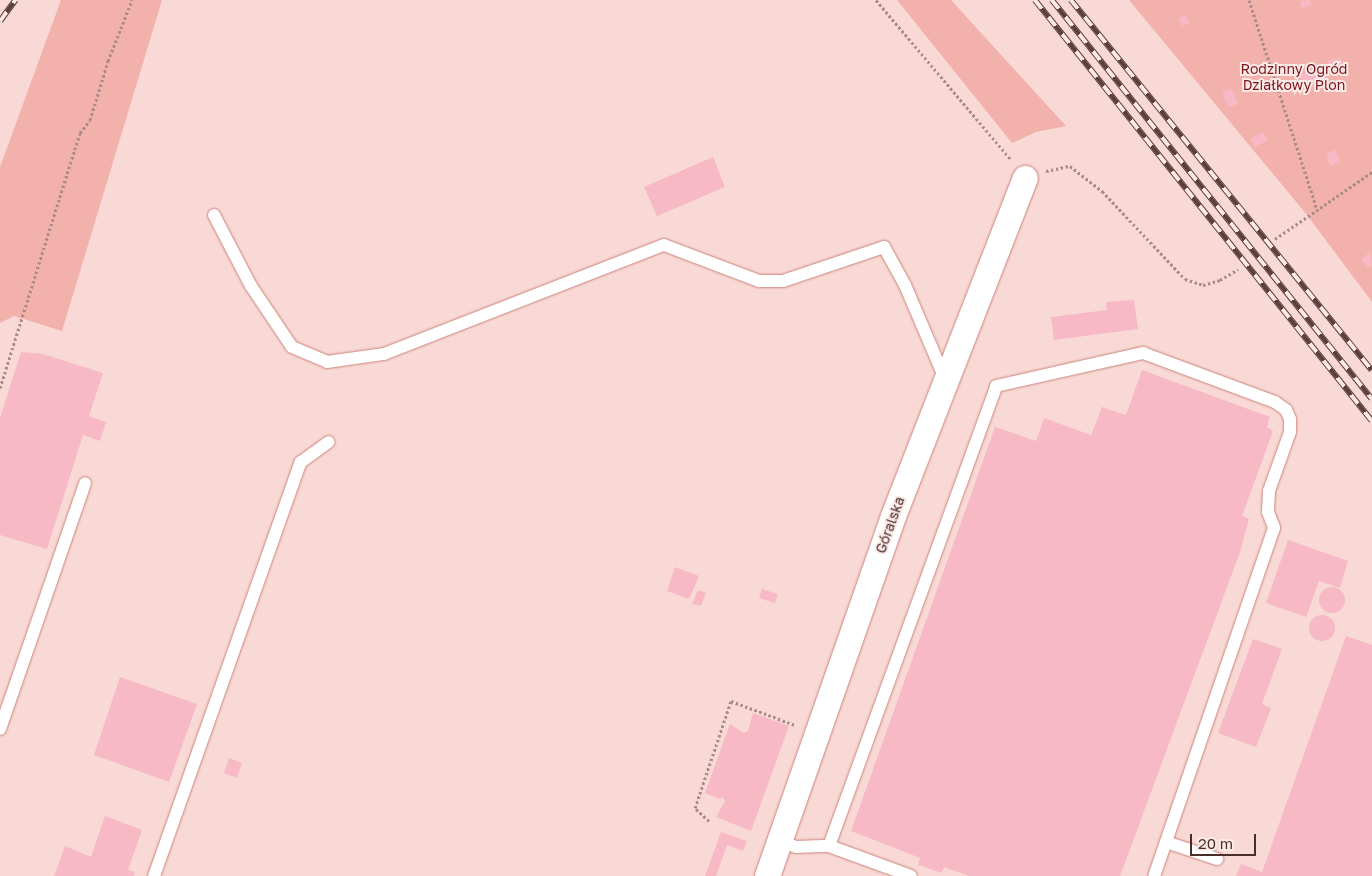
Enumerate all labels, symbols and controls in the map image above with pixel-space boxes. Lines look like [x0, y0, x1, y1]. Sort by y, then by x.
park label: Rodzinny Ogród Działkowy Plon [1241, 61, 1347, 94]
street label: Góralska [872, 494, 908, 556]
scale bar [1192, 824, 1258, 856]
text: 20 m [1198, 834, 1233, 852]

